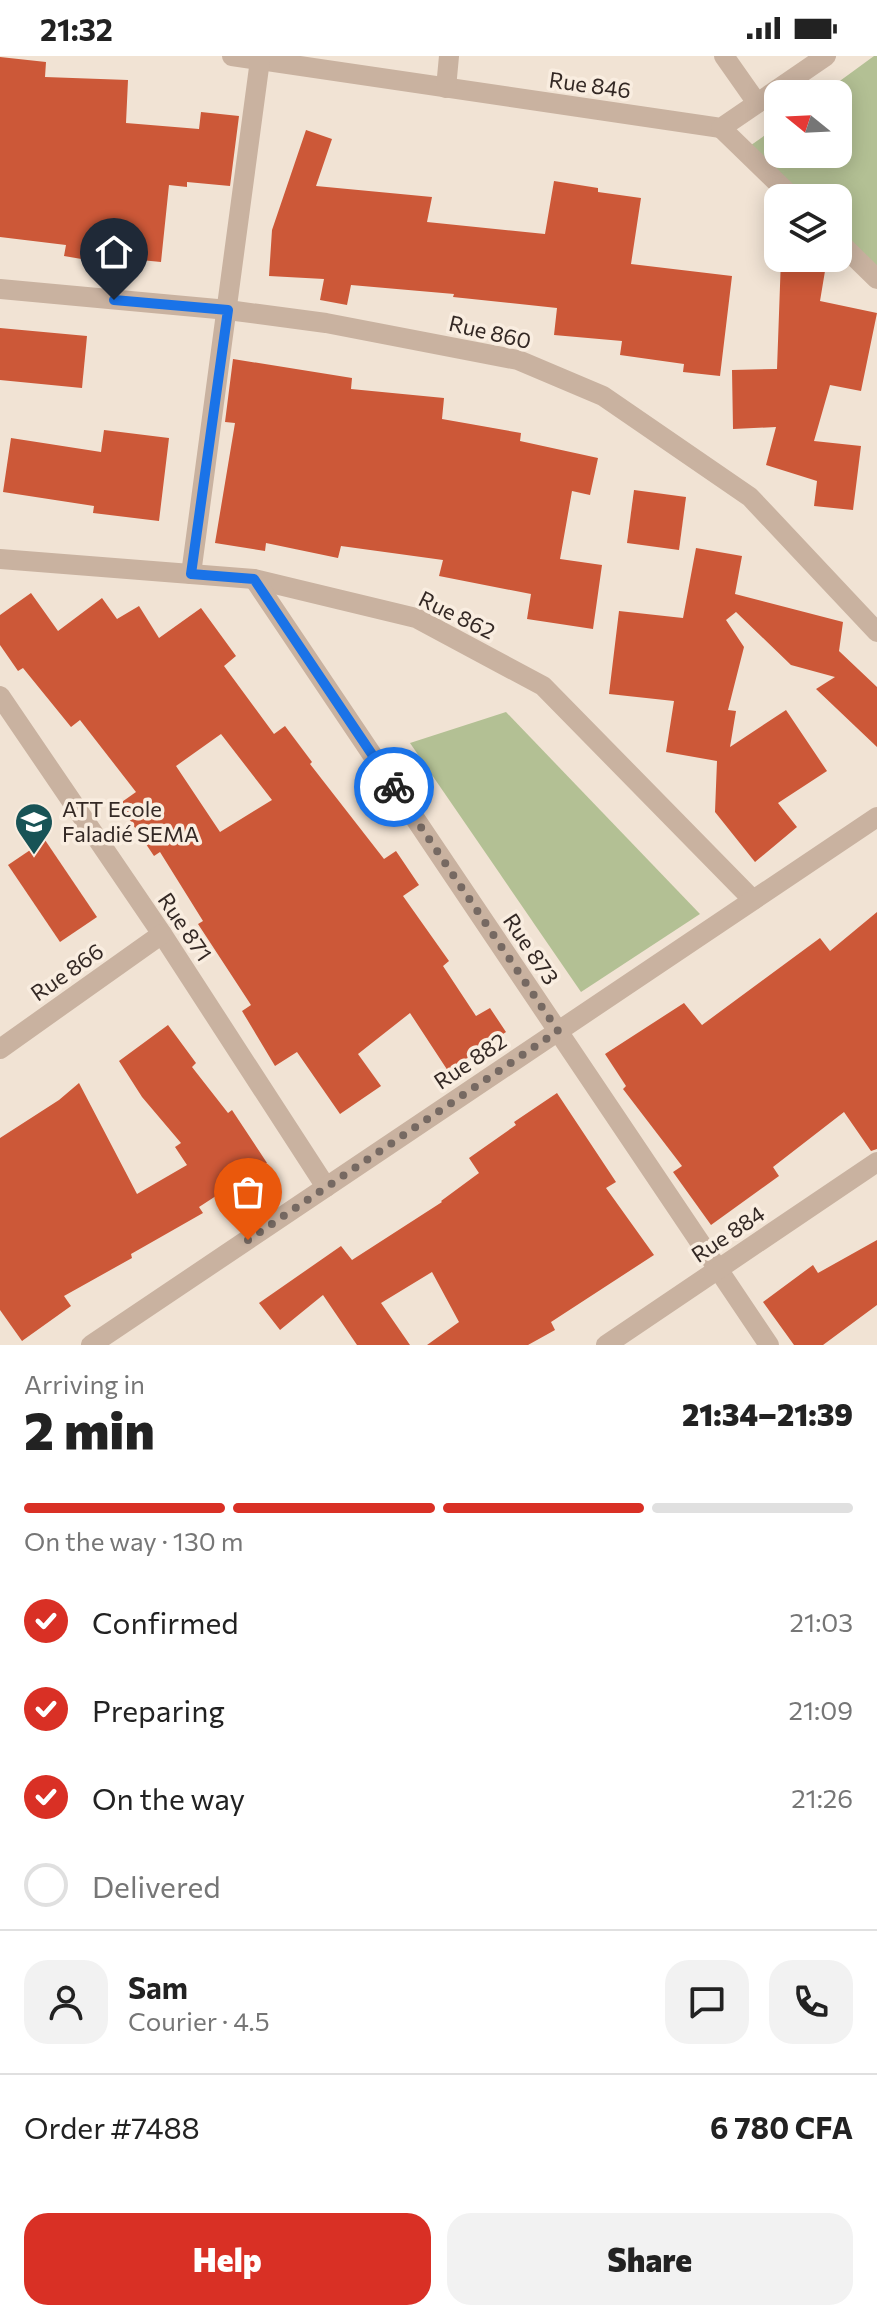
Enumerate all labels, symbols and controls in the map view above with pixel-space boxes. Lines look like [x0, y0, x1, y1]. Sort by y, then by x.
text: 21:32 [40, 10, 113, 47]
street label: Rue 846 [547, 65, 633, 104]
north arrow [764, 80, 852, 168]
map controls [764, 80, 852, 272]
button: layers [764, 184, 852, 272]
pin [80, 218, 148, 300]
icon: home [92, 230, 136, 274]
street label: Rue 860 [446, 309, 534, 354]
street label: Rue 862 [415, 585, 500, 645]
courier [354, 747, 434, 827]
icon: bike [372, 765, 416, 809]
place label: ATT Ecole Faladié SEMA [62, 795, 199, 847]
school or university icon: ATT Ecole Faladié SEMA [13, 801, 55, 856]
street label: Rue 871 [153, 887, 218, 966]
street label: Rue 873 [498, 908, 565, 989]
street label: Rue 866 [25, 937, 108, 1006]
street label: Rue 882 [428, 1027, 511, 1095]
pin [214, 1158, 282, 1240]
icon: bag [226, 1170, 270, 1214]
street label: Rue 884 [686, 1199, 770, 1268]
text: Arriving in [24, 1368, 145, 1399]
text: 21:34–21:39 [682, 1395, 853, 1432]
text: 2 min [24, 1397, 155, 1461]
text: On the way · 130 m [24, 1525, 243, 1556]
icon: check [24, 1599, 68, 1643]
text: Confirmed [92, 1603, 239, 1640]
text: 21:03 [790, 1606, 853, 1637]
icon: check [24, 1687, 68, 1731]
text: Preparing [92, 1691, 225, 1728]
text: 21:09 [789, 1694, 853, 1725]
icon: check [24, 1775, 68, 1819]
text: On the way [92, 1779, 245, 1816]
text: 21:26 [791, 1782, 853, 1813]
text: Delivered [92, 1867, 221, 1904]
button: person [24, 1960, 108, 2044]
button: chat [665, 1960, 749, 2044]
button: phone [769, 1960, 853, 2044]
text: Sam [128, 1968, 188, 2005]
text: Courier · 4.5 [128, 2005, 270, 2036]
text: Order #7488 [24, 2108, 200, 2145]
text: 6 780 CFA [710, 2108, 853, 2145]
button: Help [24, 2213, 431, 2305]
button: Share [447, 2213, 853, 2305]

